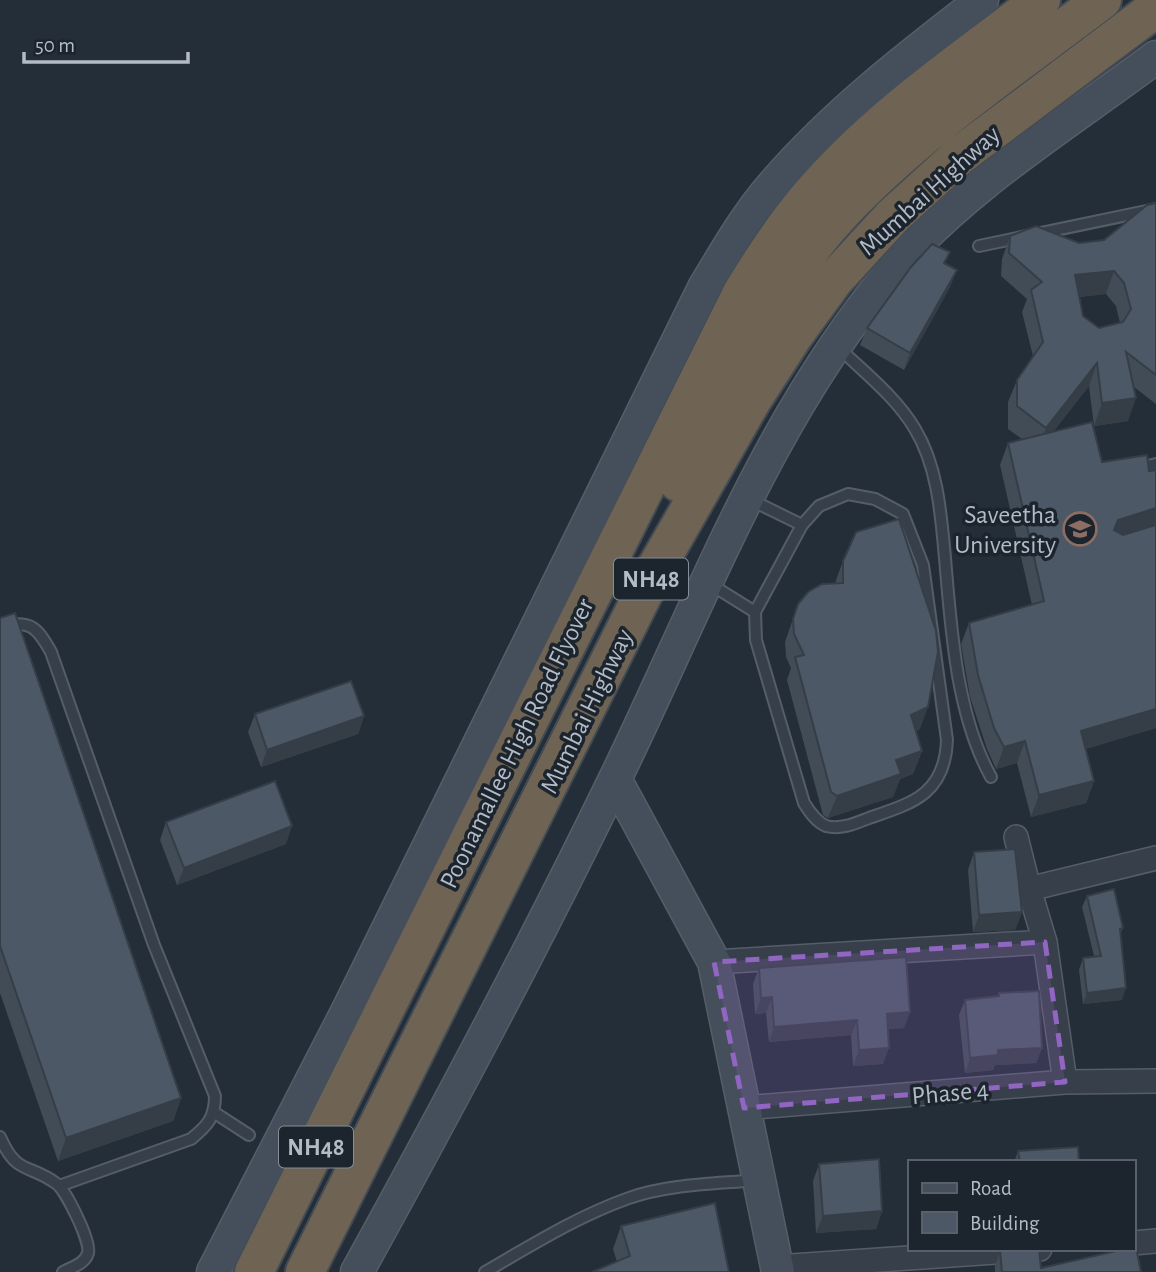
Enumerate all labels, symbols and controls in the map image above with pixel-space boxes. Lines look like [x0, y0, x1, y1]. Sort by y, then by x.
scale bar [24, 21, 189, 65]
text: 50 m [35, 35, 75, 56]
street label: Mumbai Highway [854, 121, 1005, 260]
place label: Saveetha University [954, 502, 1056, 558]
school or university icon: Saveetha University [1061, 510, 1099, 548]
road number: NH48 [614, 558, 688, 600]
street label: Poonamallee High Road Flyover [435, 594, 599, 893]
street label: Mumbai Highway [536, 625, 638, 798]
street label: Phase 4 [910, 1077, 990, 1109]
road number: NH48 [279, 1126, 353, 1168]
legend [908, 1160, 1135, 1251]
text: Road [970, 1178, 1012, 1199]
text: Building [970, 1213, 1040, 1234]

